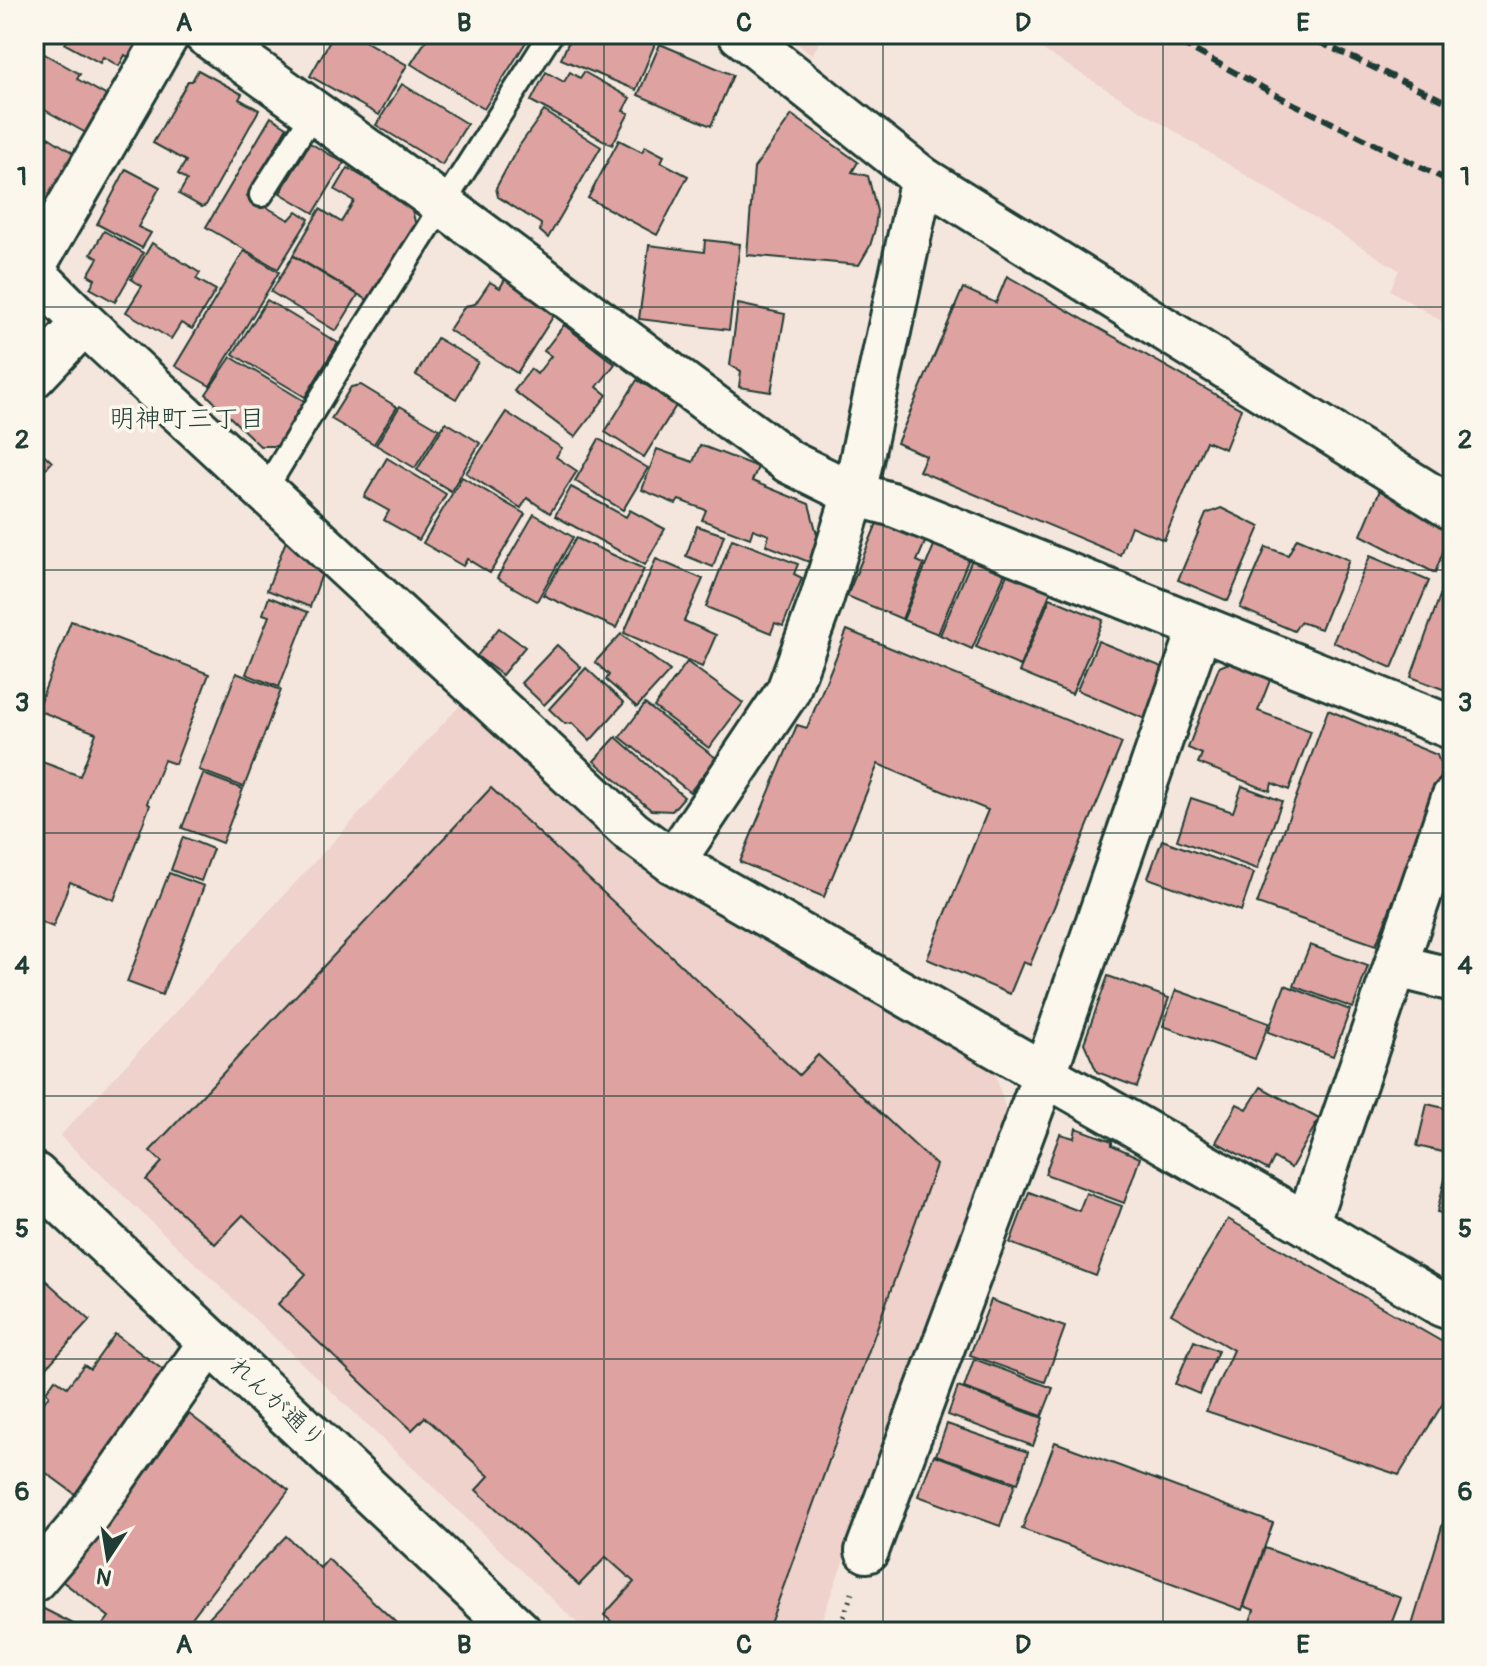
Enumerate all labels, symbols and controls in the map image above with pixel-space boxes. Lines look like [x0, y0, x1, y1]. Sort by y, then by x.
text: A [176, 7, 193, 39]
text: B [457, 7, 471, 39]
text: C [736, 7, 752, 39]
text: D [1015, 7, 1031, 39]
text: E [1296, 7, 1310, 39]
text: 1 [17, 161, 27, 193]
text: 1 [1460, 161, 1470, 193]
district label: 明神町三丁目 [109, 403, 265, 435]
text: 2 [15, 424, 29, 456]
text: 2 [1458, 424, 1472, 456]
text: 3 [15, 687, 29, 719]
text: 3 [1458, 687, 1472, 719]
text: 4 [14, 950, 30, 982]
text: 4 [1457, 950, 1473, 982]
text: 5 [15, 1213, 29, 1245]
text: 5 [1458, 1213, 1472, 1245]
street label: れんが通り [223, 1351, 331, 1455]
text: 6 [14, 1476, 30, 1508]
text: 6 [1457, 1476, 1473, 1508]
north arrow [68, 1518, 148, 1598]
text: N [94, 1561, 114, 1592]
text: A [176, 1629, 193, 1661]
text: B [457, 1629, 471, 1661]
text: C [736, 1629, 752, 1661]
text: D [1015, 1629, 1031, 1661]
text: E [1296, 1629, 1310, 1661]

